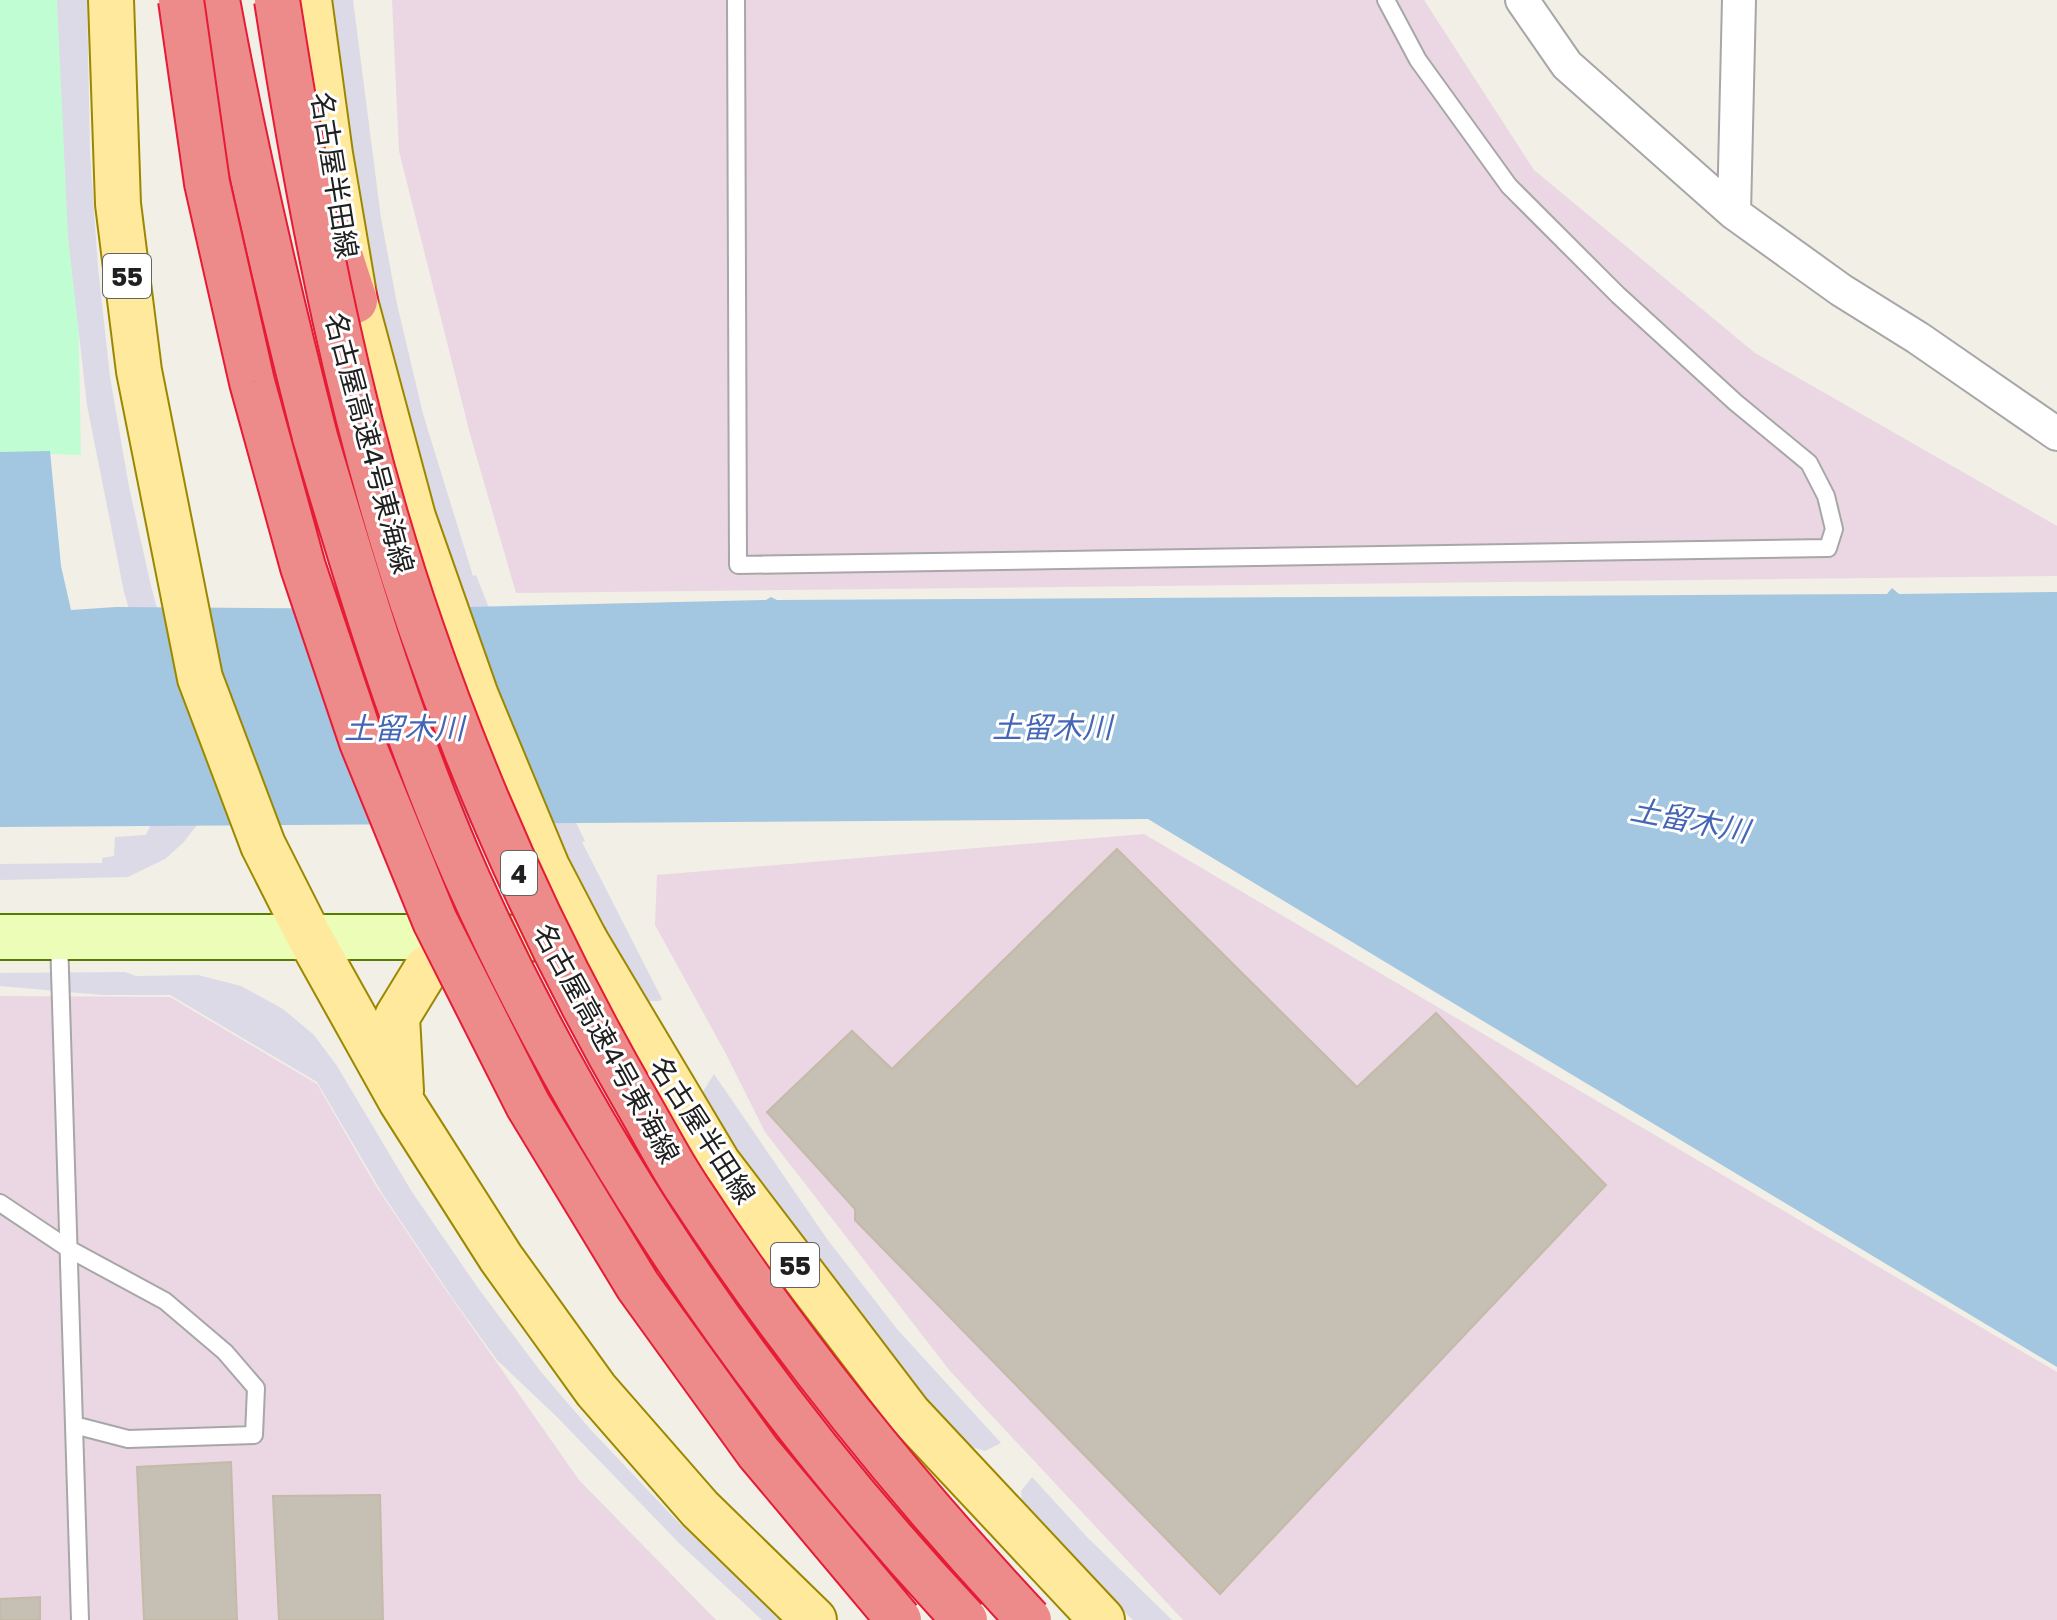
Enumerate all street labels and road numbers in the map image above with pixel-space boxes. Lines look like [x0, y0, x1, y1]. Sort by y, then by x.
street label: 名古屋半田線 [306, 89, 364, 261]
road number: 55 [103, 254, 151, 298]
street label: 名古屋高速4号東海線 [319, 309, 421, 577]
road number: 4 [501, 851, 537, 895]
street label: 名古屋高速4号東海線 [527, 917, 687, 1169]
street label: 名古屋半田線 [643, 1051, 763, 1209]
road number: 55 [771, 1243, 819, 1287]

